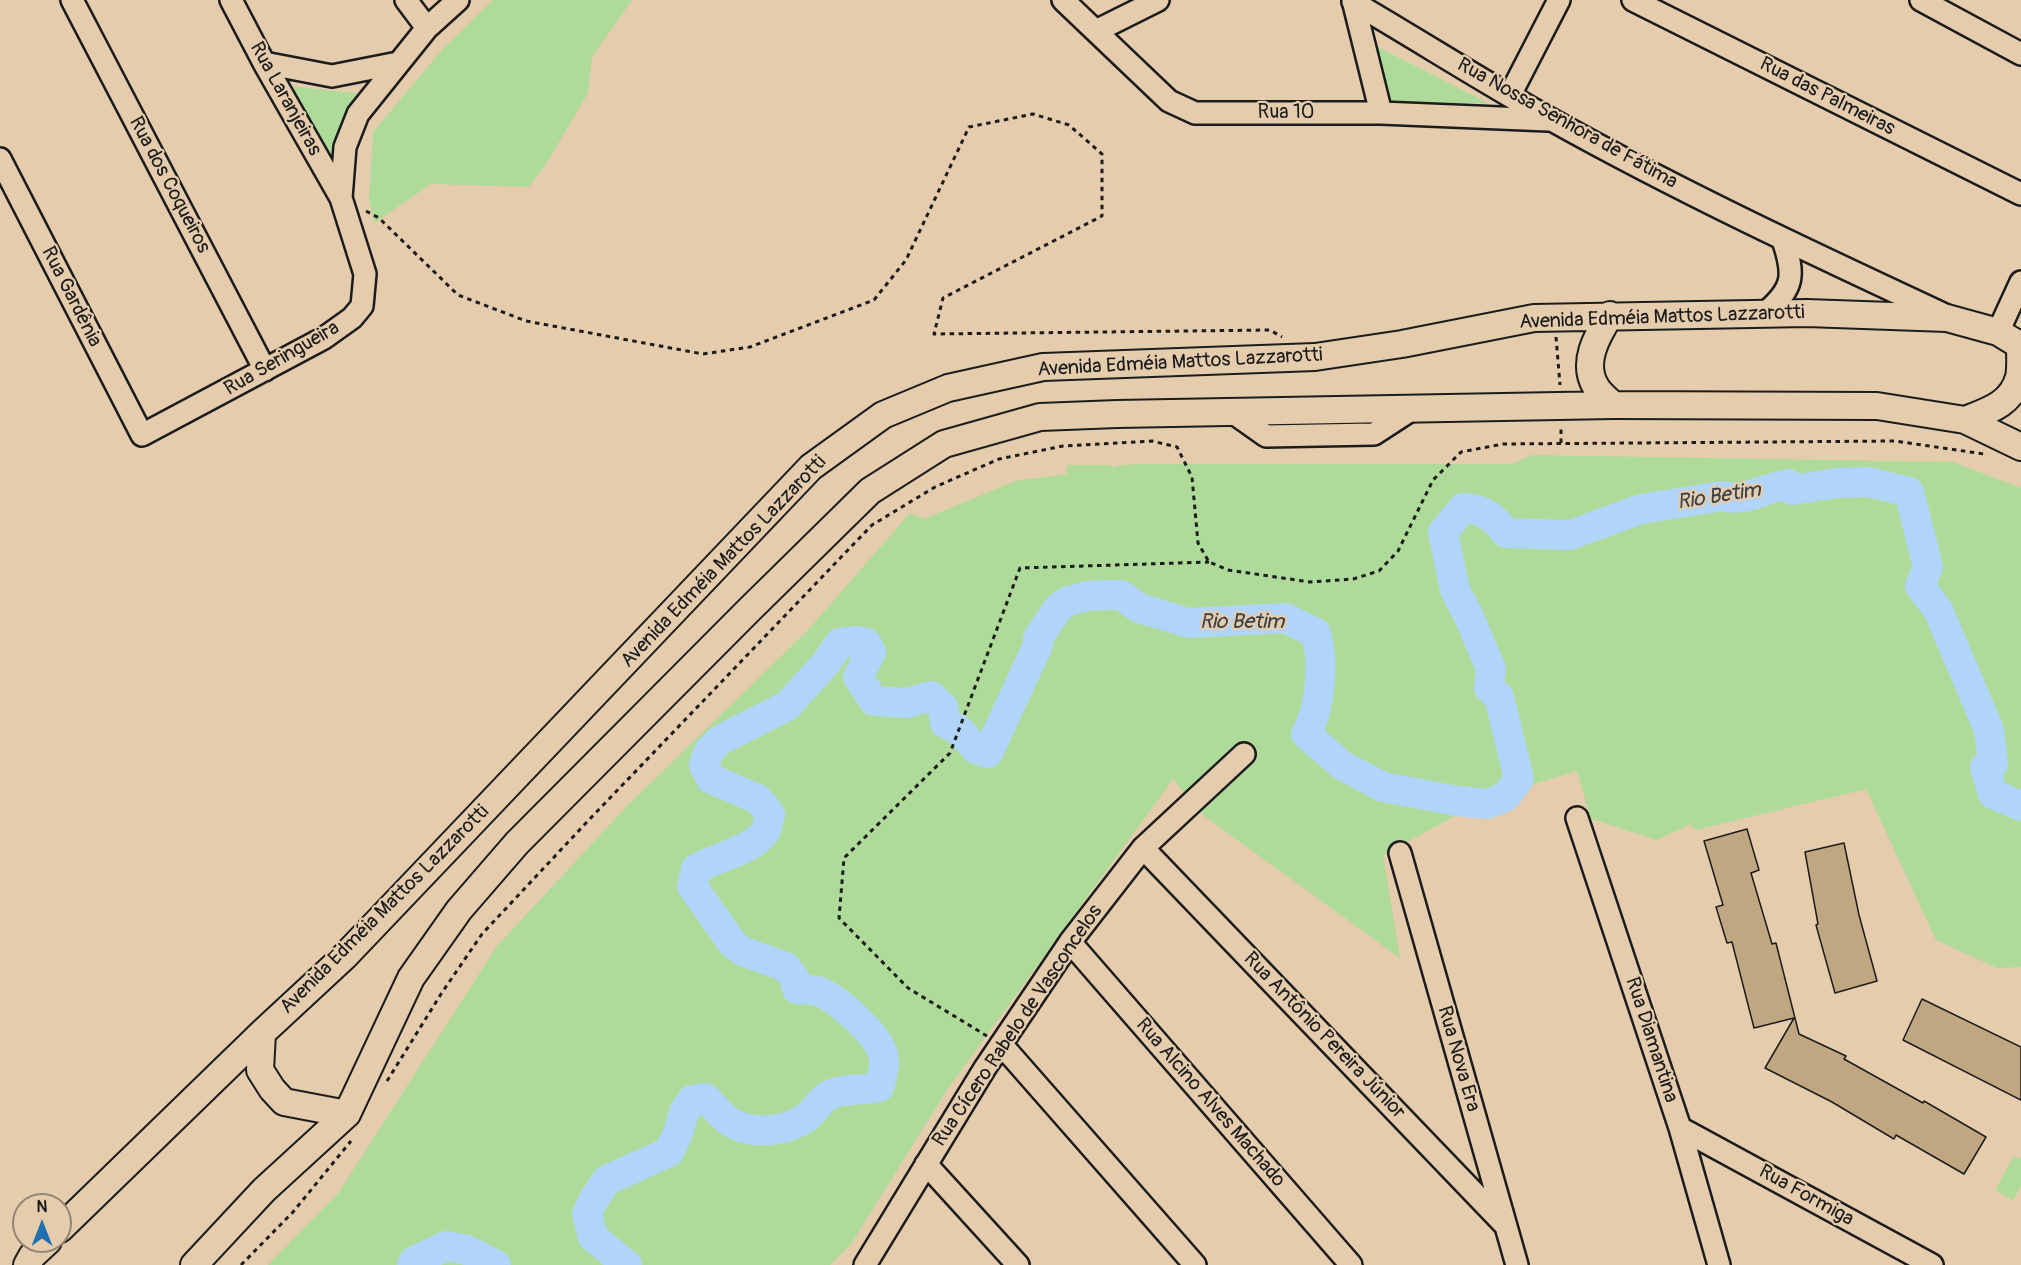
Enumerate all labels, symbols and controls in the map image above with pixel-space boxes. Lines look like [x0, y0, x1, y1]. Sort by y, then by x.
street label: Rua Laranjeiras [244, 38, 326, 160]
street label: Rua Nossa Senhora de Fátima [1453, 53, 1681, 195]
street label: Rua das Palmeiras [1755, 53, 1899, 141]
street label: Rua 10 [1258, 101, 1314, 125]
street label: Rua dos Coqueiros [123, 113, 215, 257]
street label: Rua Gardênia [36, 243, 106, 351]
street label: Avenida Edméia Mattos Lazzarotti [1519, 301, 1805, 335]
street label: Rua Seringueira [220, 316, 344, 402]
street label: Avenida Edméia Mattos Lazzarotti [1037, 344, 1323, 382]
street label: Avenida Edméia Mattos Lazzarotti [616, 451, 832, 673]
water label: Rio Betim [1675, 478, 1763, 516]
water label: Rio Betim [1200, 610, 1284, 636]
street label: Avenida Edméia Mattos Lazzarotti [276, 801, 494, 1019]
street label: Rua Cícero Rabelo de Vasconcelos [928, 901, 1108, 1151]
street label: Rua Antônio Pereira Júnior [1238, 948, 1410, 1124]
street label: Rua Diamantina [1619, 974, 1683, 1106]
street label: Rua Nova Era [1431, 1003, 1485, 1115]
street label: Rua Alcino Alves Machado [1130, 1014, 1290, 1192]
street label: Rua Formiga [1754, 1160, 1858, 1232]
north arrow [12, 1193, 72, 1253]
text: N [37, 1197, 47, 1217]

